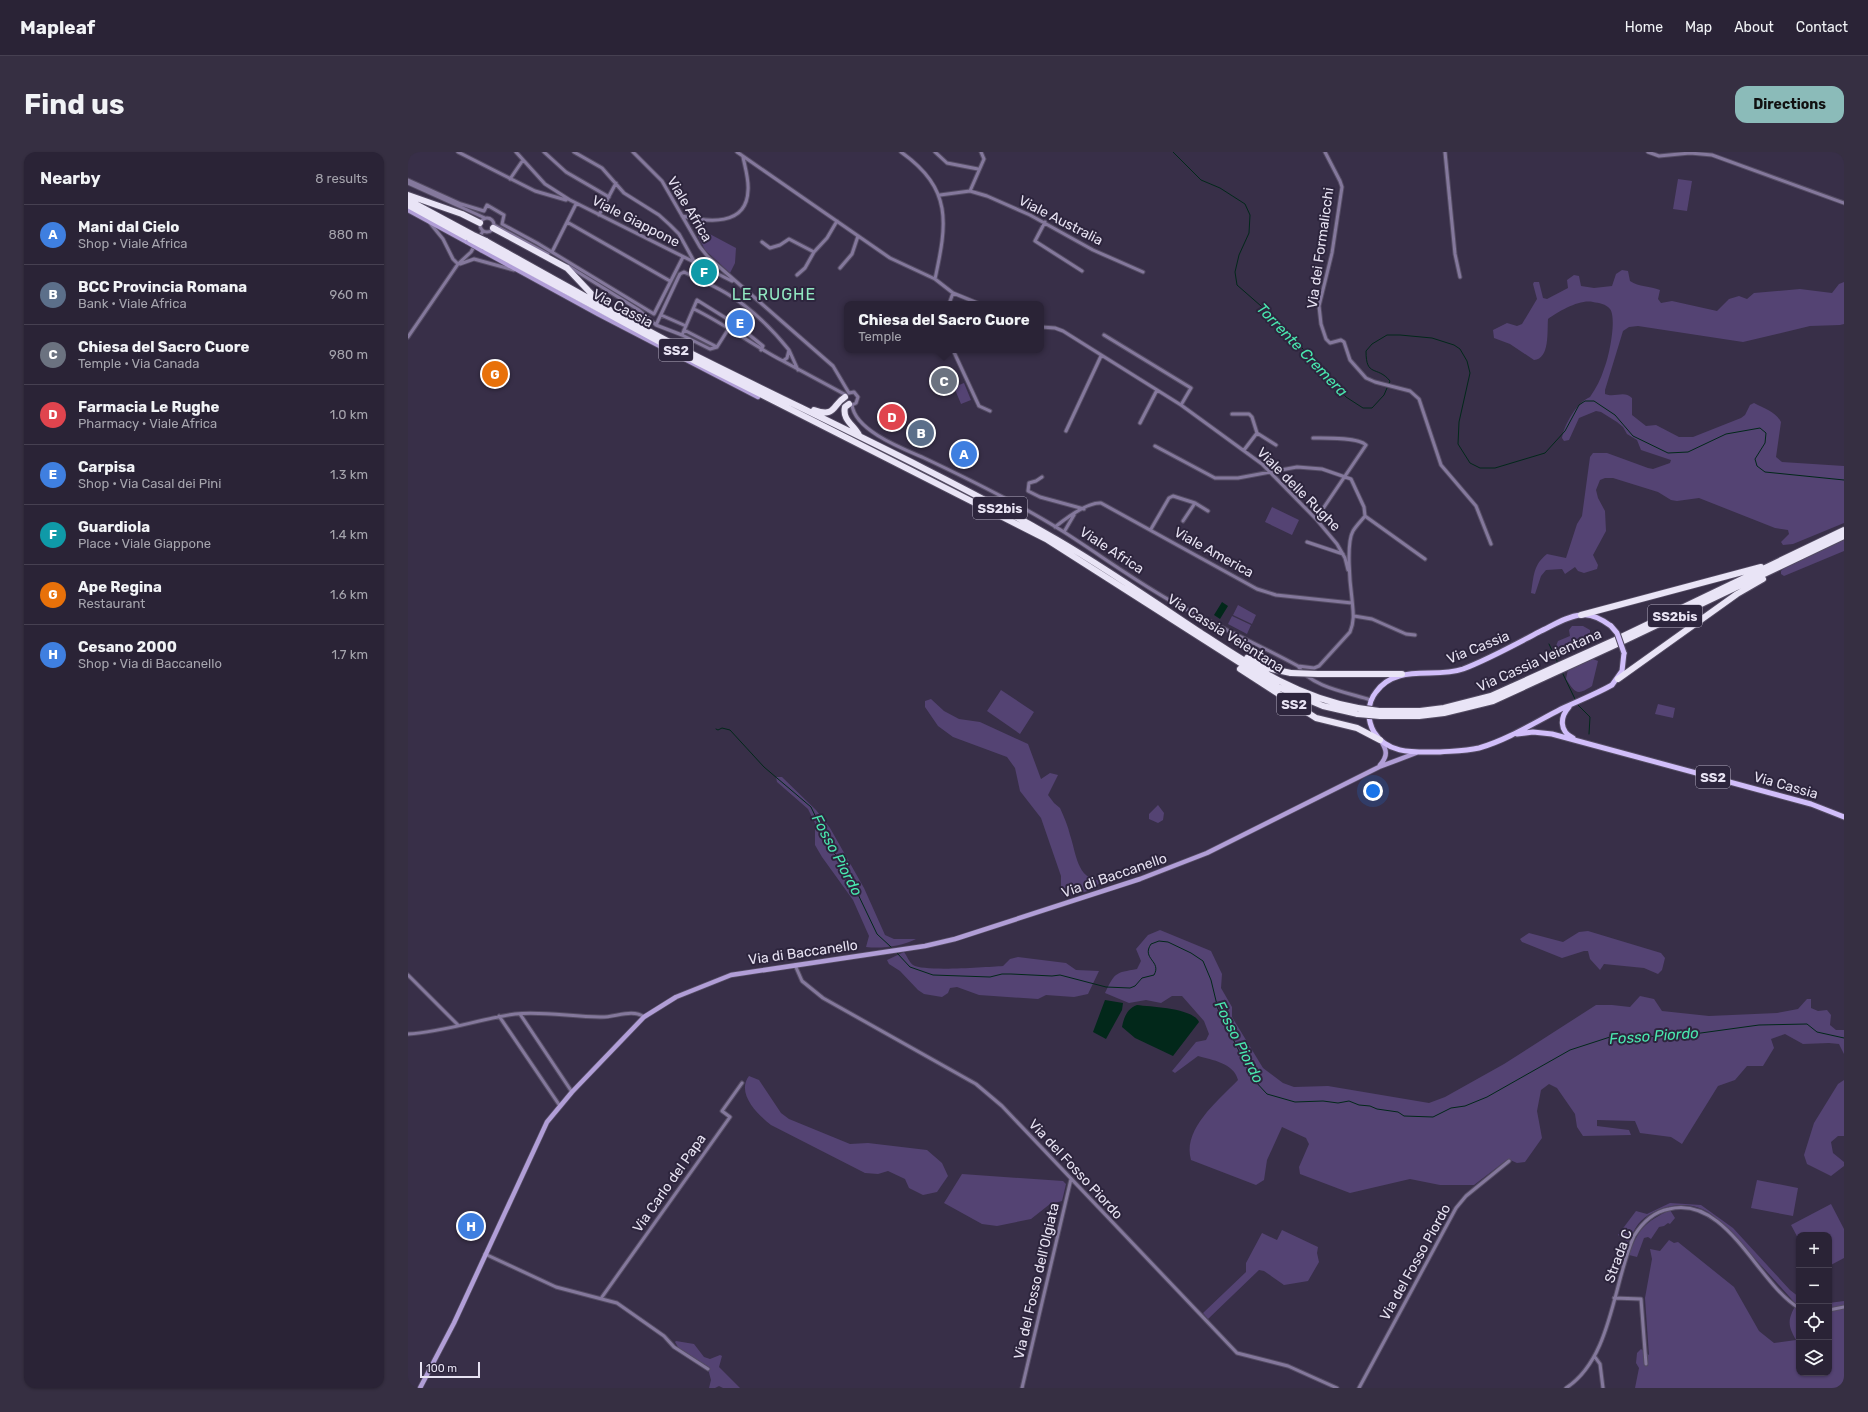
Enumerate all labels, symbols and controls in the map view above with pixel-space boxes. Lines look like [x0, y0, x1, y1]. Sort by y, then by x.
text: Mapleaf [20, 16, 95, 39]
text: Home [1625, 19, 1663, 36]
text: Map [1685, 19, 1712, 36]
text: About [1734, 19, 1774, 36]
text: Contact [1796, 19, 1848, 36]
button: Directions [1735, 86, 1844, 123]
text: Find us [24, 88, 124, 121]
text: Nearby [40, 168, 101, 188]
text: 8 results [315, 171, 368, 186]
street label: Viale Africa [663, 174, 716, 245]
street label: Via dei Formalicchi [1304, 186, 1337, 310]
street label: Viale Giappone [589, 192, 683, 251]
street label: Viale Australia [1016, 192, 1106, 249]
text: Mani dal Cielo [78, 218, 179, 236]
text: A [48, 227, 58, 242]
text: 880 m [328, 227, 368, 242]
text: Shop · Viale Africa [78, 236, 187, 251]
pin: F [691, 257, 717, 287]
text: BCC Provincia Romana [78, 278, 247, 296]
street label: Via Cassia [590, 285, 656, 331]
district label: LE RUGHE [732, 285, 816, 304]
text: B [48, 287, 58, 302]
text: 960 m [330, 287, 368, 302]
text: Bank · Viale Africa [78, 296, 187, 311]
water label: Torrente Cremera [1253, 300, 1351, 401]
popup [844, 301, 1044, 353]
pin: E [727, 308, 753, 338]
text: Chiesa del Sacro Cuore [858, 311, 1030, 329]
text: Temple [858, 329, 902, 344]
text: Chiesa del Sacro Cuore [78, 338, 249, 356]
road number: SS2 [659, 339, 693, 361]
text: C [48, 347, 58, 362]
text: 980 m [329, 347, 368, 362]
text: Temple · Via Canada [78, 356, 199, 371]
pin: G [482, 359, 508, 389]
pin: C [931, 366, 957, 396]
text: Farmacia Le Rughe [78, 398, 220, 416]
pin: D [879, 402, 905, 432]
text: D [48, 407, 58, 422]
text: 1.0 km [330, 407, 368, 422]
text: Pharmacy · Viale Africa [78, 416, 217, 431]
pin: B [908, 418, 934, 448]
pin: A [951, 439, 977, 469]
street label: Viale delle Rughe [1253, 444, 1344, 535]
text: Carpisa [78, 458, 135, 476]
text: E [49, 467, 57, 482]
text: 1.3 km [330, 467, 368, 482]
text: Shop · Via Casal dei Pini [78, 476, 221, 491]
road number: SS2bis [973, 497, 1027, 519]
text: Guardiola [78, 518, 150, 536]
street label: Viale Africa [1076, 523, 1147, 577]
street label: Viale America [1171, 524, 1257, 581]
text: F [49, 527, 57, 542]
text: 1.4 km [330, 527, 368, 542]
text: Place · Viale Giappone [78, 536, 211, 551]
text: Ape Regina [78, 578, 162, 596]
text: G [48, 587, 58, 602]
text: 1.6 km [330, 587, 368, 602]
street label: Via Cassia Veientana [1164, 591, 1287, 676]
text: Restaurant [78, 596, 145, 611]
road number: SS2bis [1648, 605, 1702, 627]
street label: Via Cassia Veientana [1474, 625, 1604, 696]
street label: Via Cassia [1444, 627, 1512, 668]
text: Cesano 2000 [78, 638, 177, 656]
text: H [48, 647, 58, 662]
text: 1.7 km [331, 647, 368, 662]
text: Shop · Via di Baccanello [78, 656, 222, 671]
road number: SS2 [1277, 693, 1311, 715]
road number: SS2 [1696, 766, 1730, 788]
street label: Via Cassia [1752, 768, 1820, 803]
your location [1363, 781, 1383, 801]
water label: Fosso Piordo [808, 811, 866, 899]
street label: Via di Baccanello [1059, 849, 1169, 901]
street label: Via di Baccanello [747, 936, 859, 969]
water label: Fosso Piordo [1211, 998, 1268, 1086]
water label: Fosso Piordo [1609, 1024, 1700, 1048]
street label: Via del Fosso Piordo [1025, 1116, 1126, 1223]
street label: Via Carlo del Papa [629, 1131, 710, 1236]
street label: Via del Fosso dell'Olgiata [1010, 1201, 1063, 1361]
street label: Via del Fosso Piordo [1376, 1201, 1454, 1323]
pin: H [458, 1211, 484, 1241]
street label: Strada C [1601, 1227, 1636, 1285]
map controls [1796, 1232, 1832, 1376]
button: + [1796, 1232, 1832, 1268]
button: − [1796, 1268, 1832, 1304]
button: locate [1796, 1304, 1832, 1340]
button: layers [1796, 1340, 1832, 1376]
scale bar [420, 1360, 480, 1379]
text: 100 m [426, 1362, 457, 1375]

